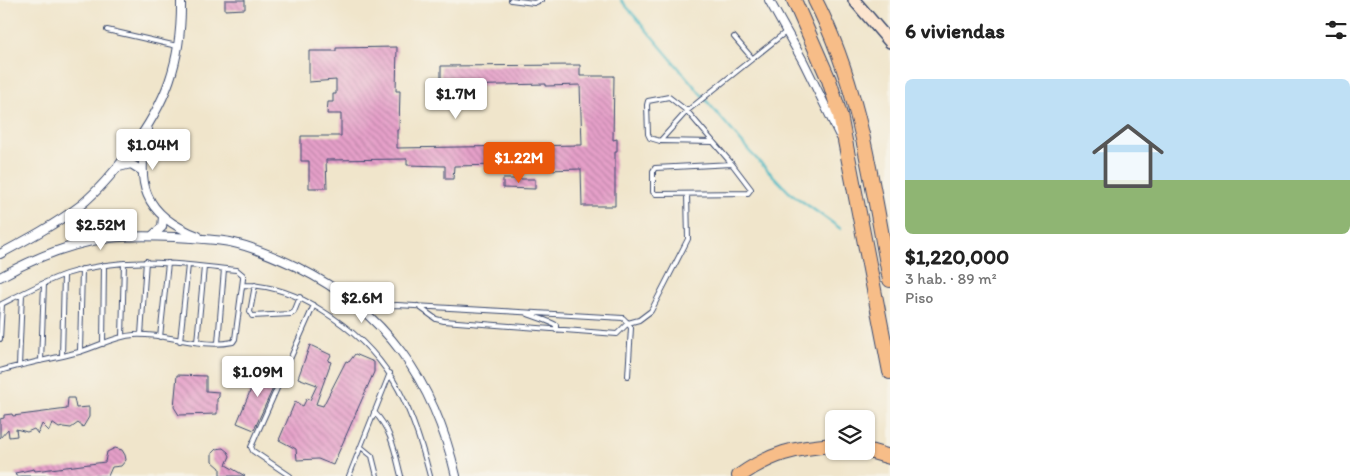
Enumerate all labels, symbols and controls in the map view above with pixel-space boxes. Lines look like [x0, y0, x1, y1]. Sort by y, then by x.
icon: filters [1322, 16, 1350, 44]
text: 6 viviendas [905, 18, 1005, 43]
pin: $1.7M [421, 78, 491, 120]
text: $1.7M [436, 84, 476, 103]
icon: home [1083, 111, 1173, 201]
pin: $1.04M [112, 128, 194, 171]
text: $1.04M [127, 135, 179, 154]
pin: $1.22M [478, 142, 560, 184]
text: $1.22M [495, 148, 543, 167]
pin: $2.52M [60, 208, 142, 251]
text: $2.52M [76, 215, 126, 234]
text: $1,220,000 [905, 244, 1009, 269]
text: 3 hab. · 89 m² [905, 269, 997, 288]
pin: $2.6M [327, 282, 397, 324]
text: $2.6M [341, 288, 383, 307]
text: Piso [905, 288, 933, 307]
pin: $1.09M [217, 356, 299, 398]
text: $1.09M [233, 362, 283, 381]
map controls [825, 410, 875, 460]
button: layers [825, 410, 875, 460]

